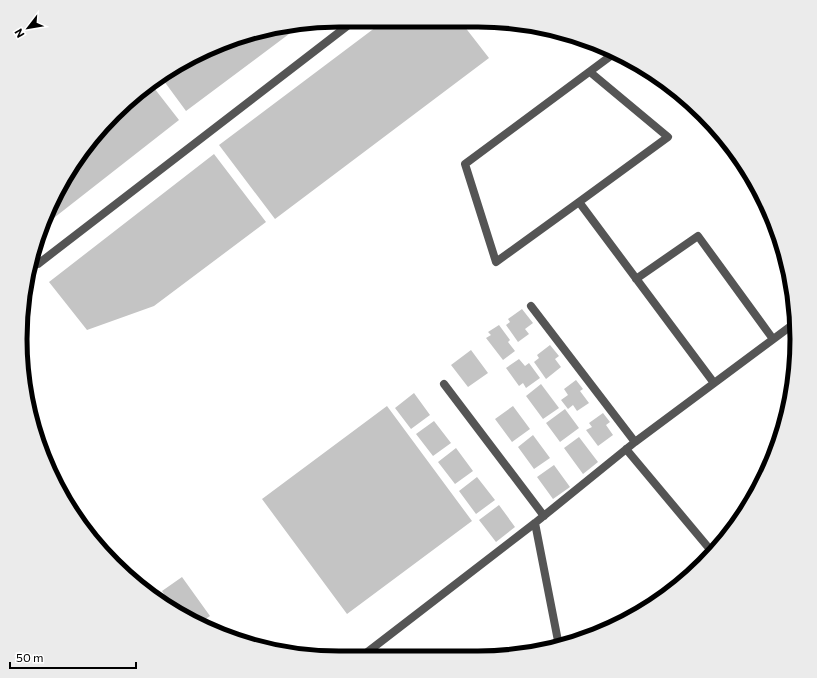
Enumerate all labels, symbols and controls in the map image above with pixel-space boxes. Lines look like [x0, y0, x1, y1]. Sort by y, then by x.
north arrow [8, 8, 48, 48]
text: N [11, 27, 27, 40]
scale bar [10, 644, 136, 670]
text: 50 m [16, 650, 44, 664]

